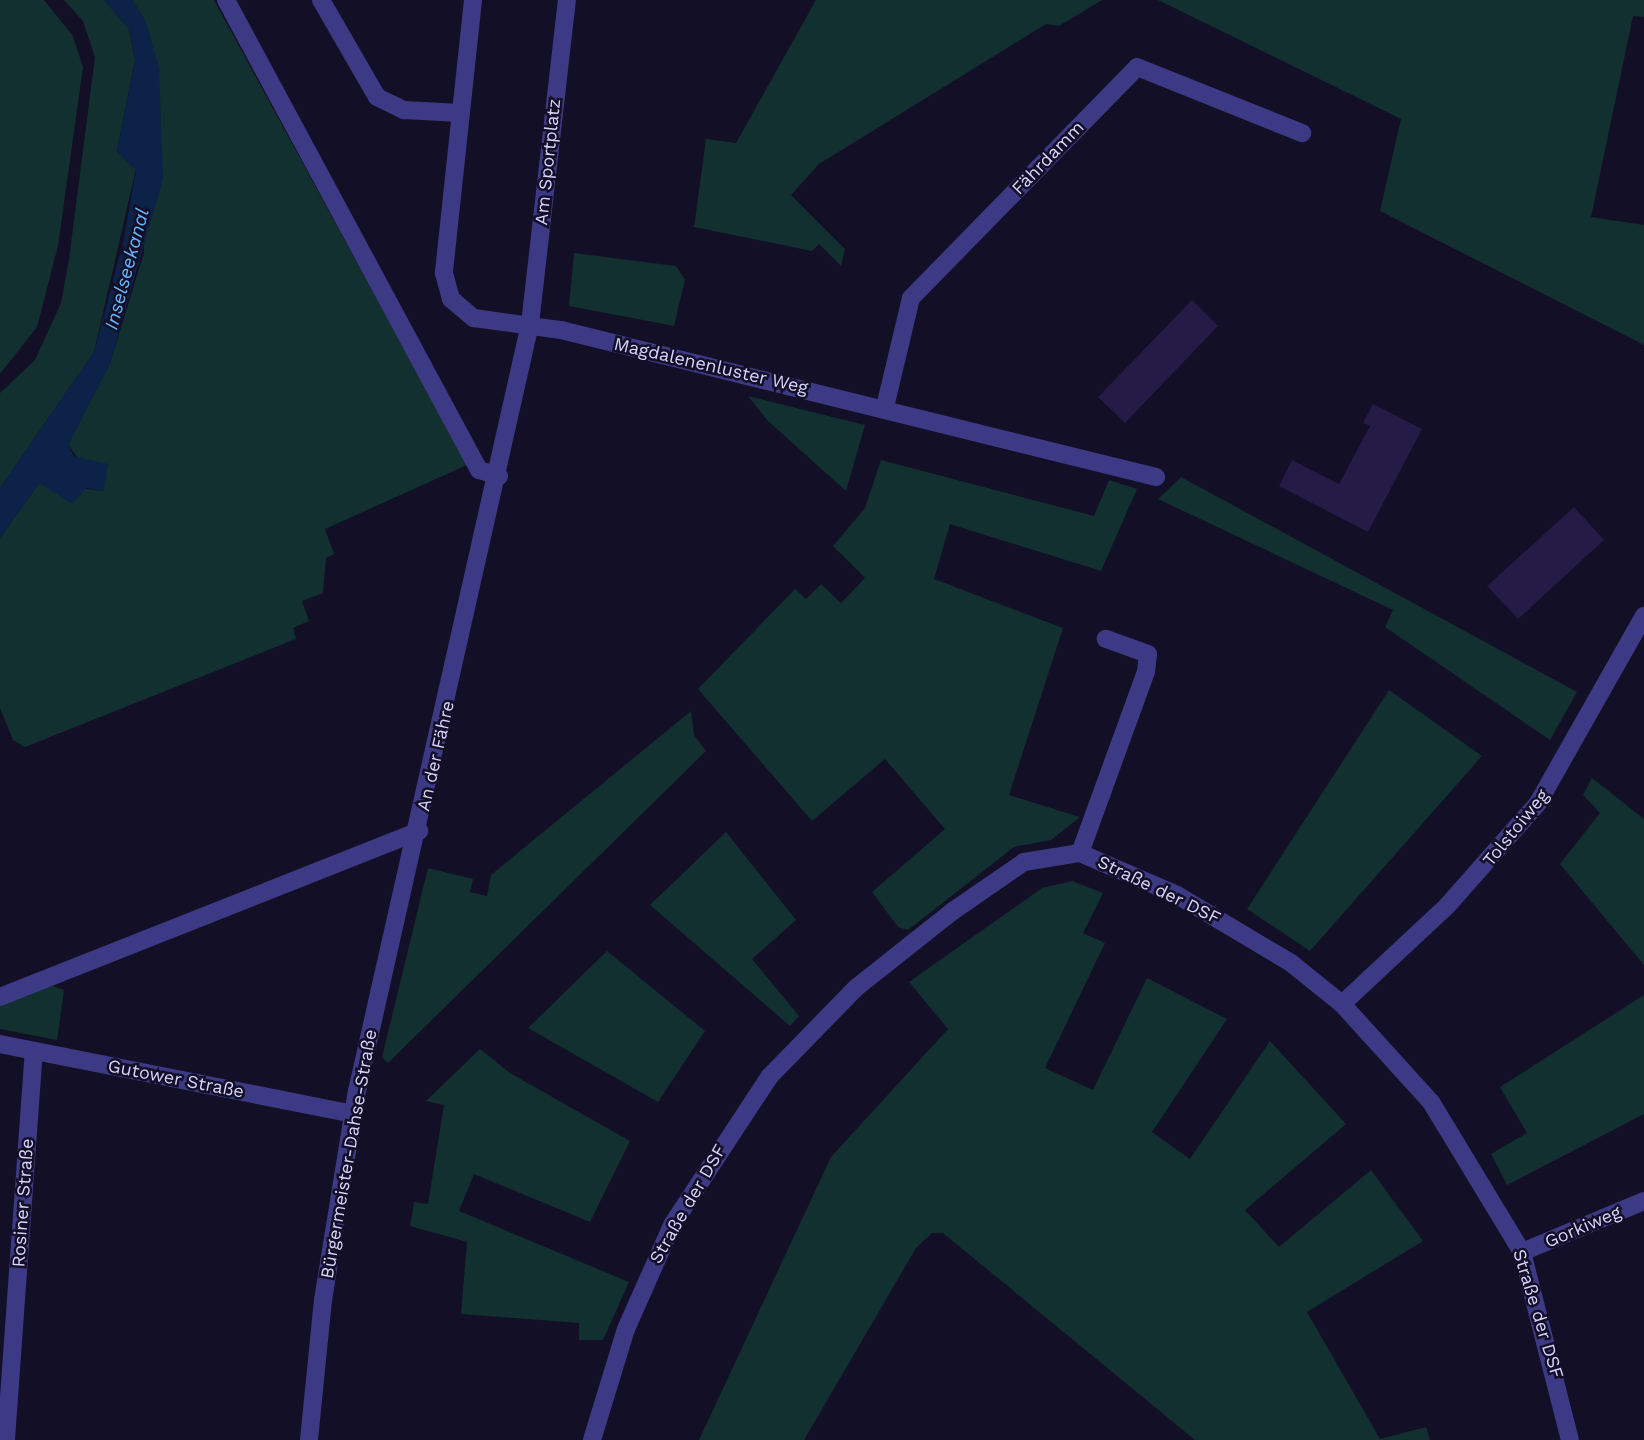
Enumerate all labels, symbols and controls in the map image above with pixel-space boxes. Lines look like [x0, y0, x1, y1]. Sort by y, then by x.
street label: Am Sportplatz [531, 98, 565, 226]
street label: Fährdamm [1008, 117, 1088, 199]
water label: Inselseekanal [100, 206, 154, 332]
street label: Magdalenenluster Weg [612, 333, 810, 399]
street label: An der Fähre [413, 698, 459, 814]
street label: Tolstoiweg [1478, 785, 1554, 871]
street label: Straße der DSF [1094, 851, 1224, 929]
street label: Bürgermeister-Dahse-Straße [316, 1028, 382, 1280]
street label: Gutower Straße [106, 1055, 246, 1103]
street label: Rosiner Straße [8, 1138, 38, 1268]
street label: Straße der DSF [645, 1140, 731, 1268]
street label: Gorkiweg [1542, 1201, 1624, 1253]
street label: Straße der DSF [1508, 1246, 1568, 1382]

